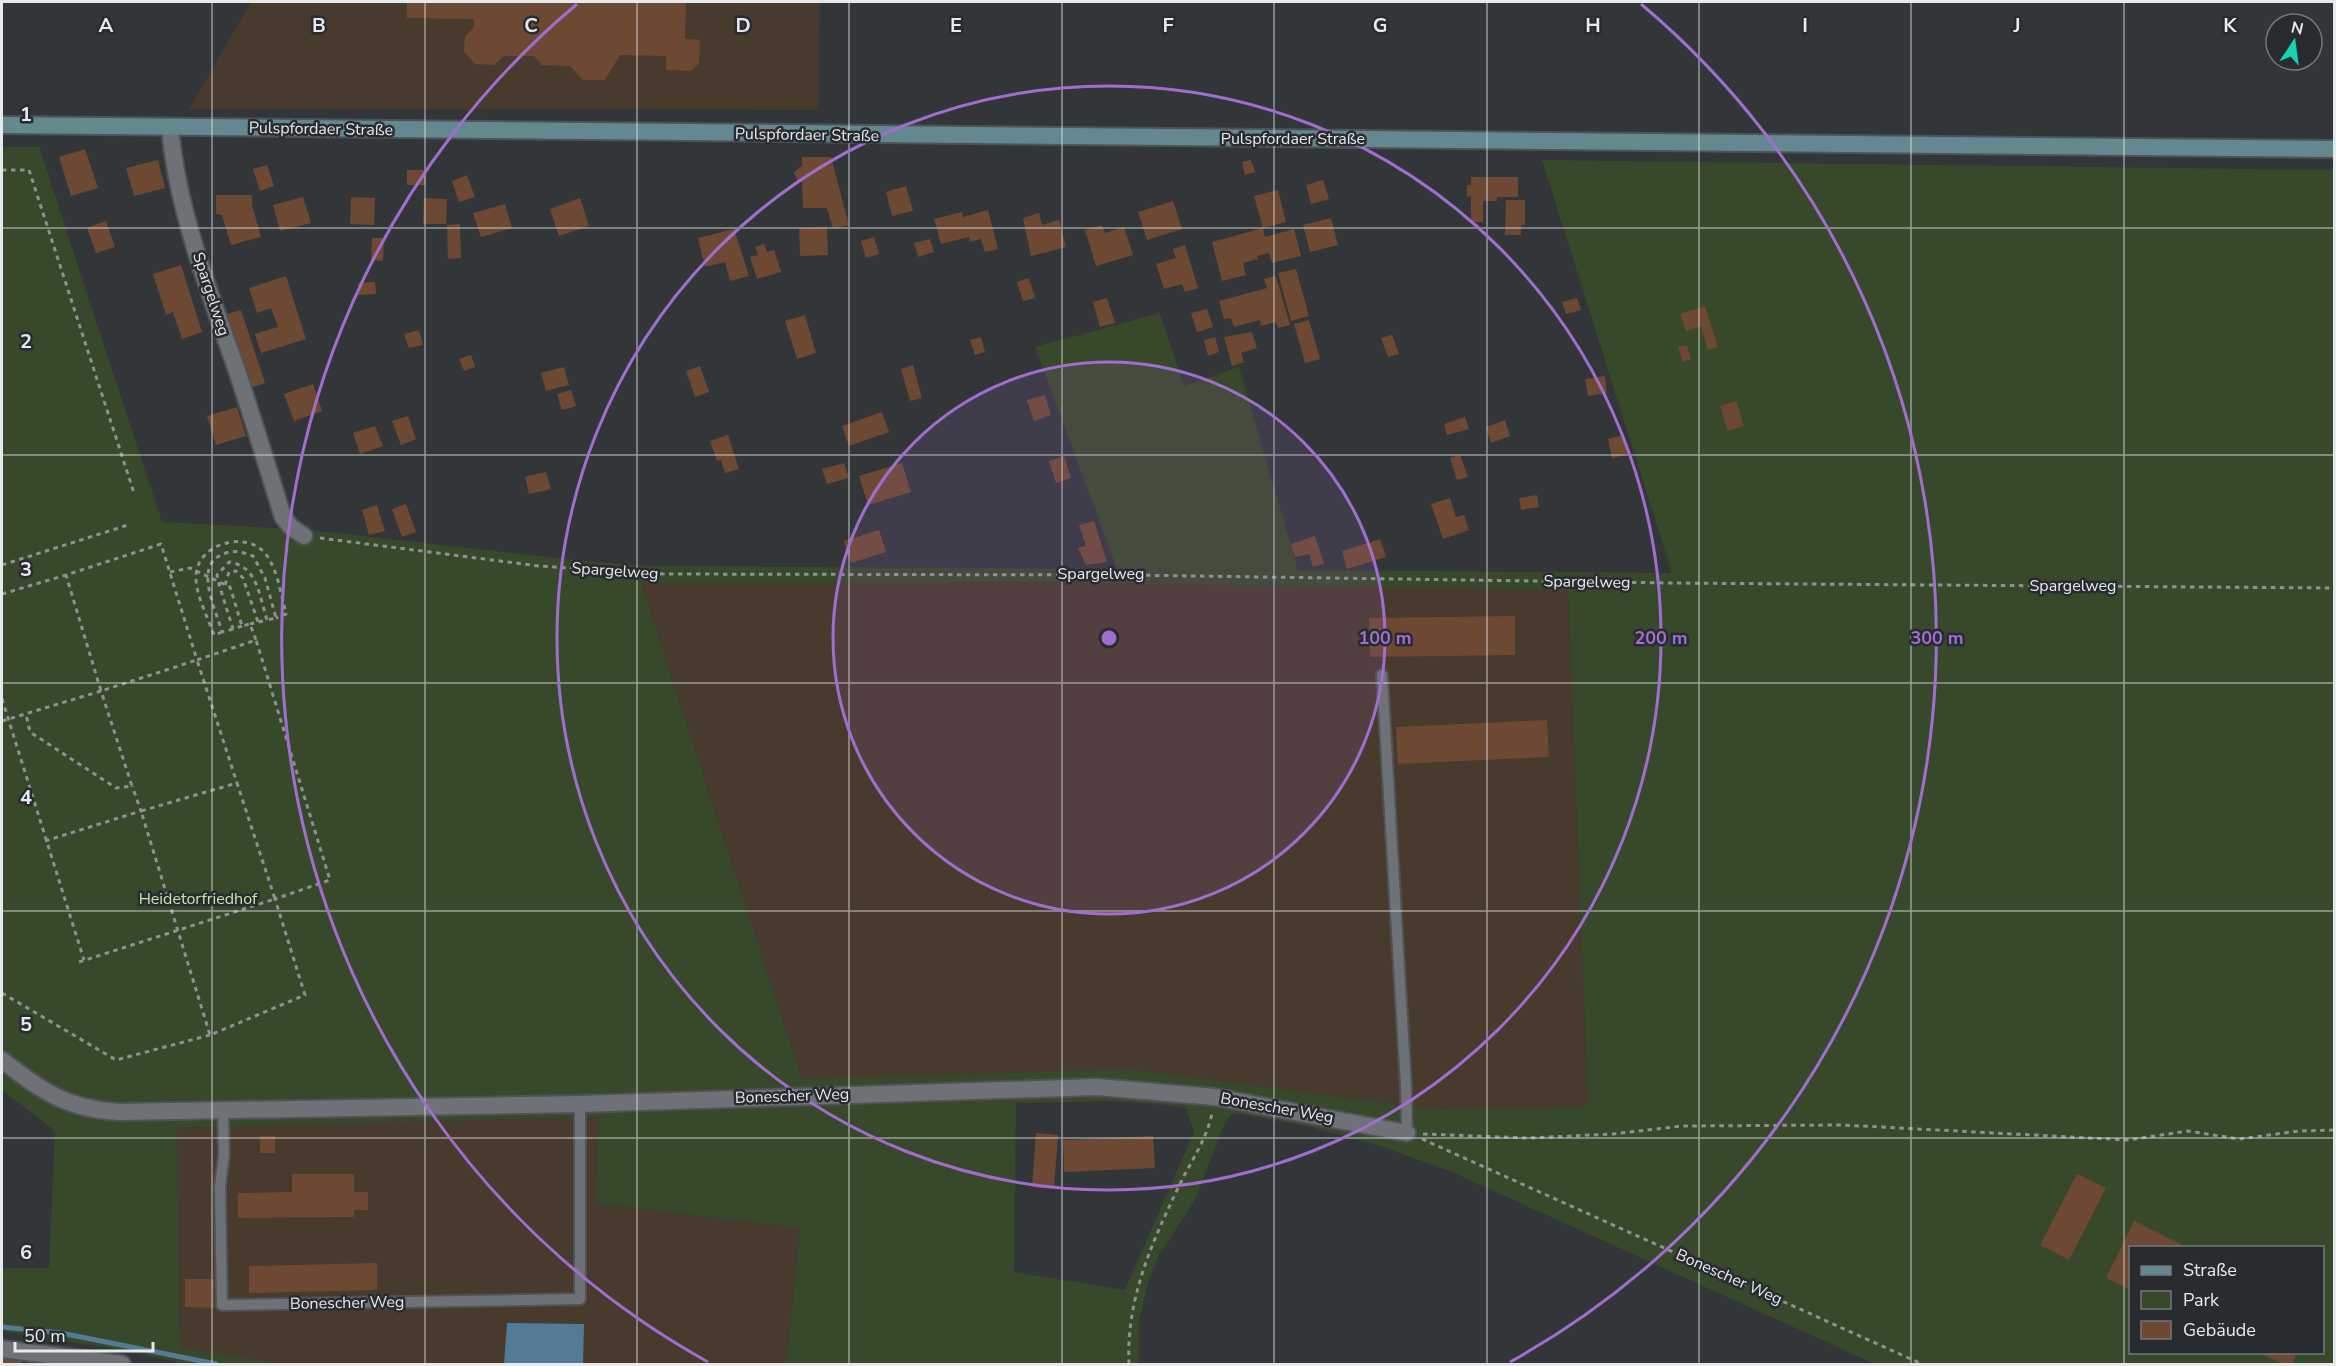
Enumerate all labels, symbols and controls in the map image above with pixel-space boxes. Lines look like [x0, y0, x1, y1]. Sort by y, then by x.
text: A [99, 12, 114, 39]
text: B [312, 12, 326, 39]
text: C [524, 12, 538, 39]
text: D [735, 12, 751, 39]
text: E [950, 12, 962, 39]
text: F [1162, 12, 1174, 39]
text: G [1373, 12, 1387, 39]
text: H [1585, 12, 1601, 39]
text: I [1802, 12, 1808, 39]
text: J [2012, 12, 2021, 39]
text: K [2223, 12, 2237, 39]
north arrow [2264, 12, 2324, 72]
text: N [2289, 16, 2305, 40]
text: 1 [20, 101, 32, 128]
street label: Pulspfordaer Straße [249, 117, 393, 141]
street label: Pulspfordaer Straße [735, 123, 879, 147]
street label: Pulspfordaer Straße [1221, 128, 1365, 150]
street label: Spargelweg [187, 249, 235, 339]
text: 2 [20, 328, 32, 355]
text: 3 [20, 556, 32, 583]
street label: Spargelweg [571, 557, 659, 585]
street label: Spargelweg [1058, 563, 1144, 585]
street label: Spargelweg [1543, 570, 1631, 594]
street label: Spargelweg [2030, 575, 2116, 597]
text: 100 m [1358, 626, 1412, 650]
text: 200 m [1634, 626, 1688, 650]
text: 300 m [1910, 626, 1964, 650]
centre of rings [1099, 628, 1119, 648]
text: 4 [20, 784, 32, 811]
park label: Heidetorfriedhof [139, 888, 258, 910]
text: 5 [20, 1011, 32, 1038]
street label: Bonescher Weg [734, 1083, 850, 1109]
street label: Bonescher Weg [1219, 1087, 1335, 1129]
text: 6 [20, 1239, 32, 1266]
street label: Bonescher Weg [1672, 1244, 1786, 1310]
legend [2129, 1246, 2324, 1354]
text: Straße [2183, 1258, 2237, 1282]
text: Park [2183, 1288, 2220, 1312]
street label: Bonescher Weg [290, 1291, 404, 1315]
scale bar [15, 1315, 153, 1353]
text: Gebäude [2183, 1318, 2256, 1342]
text: 50 m [24, 1324, 66, 1348]

